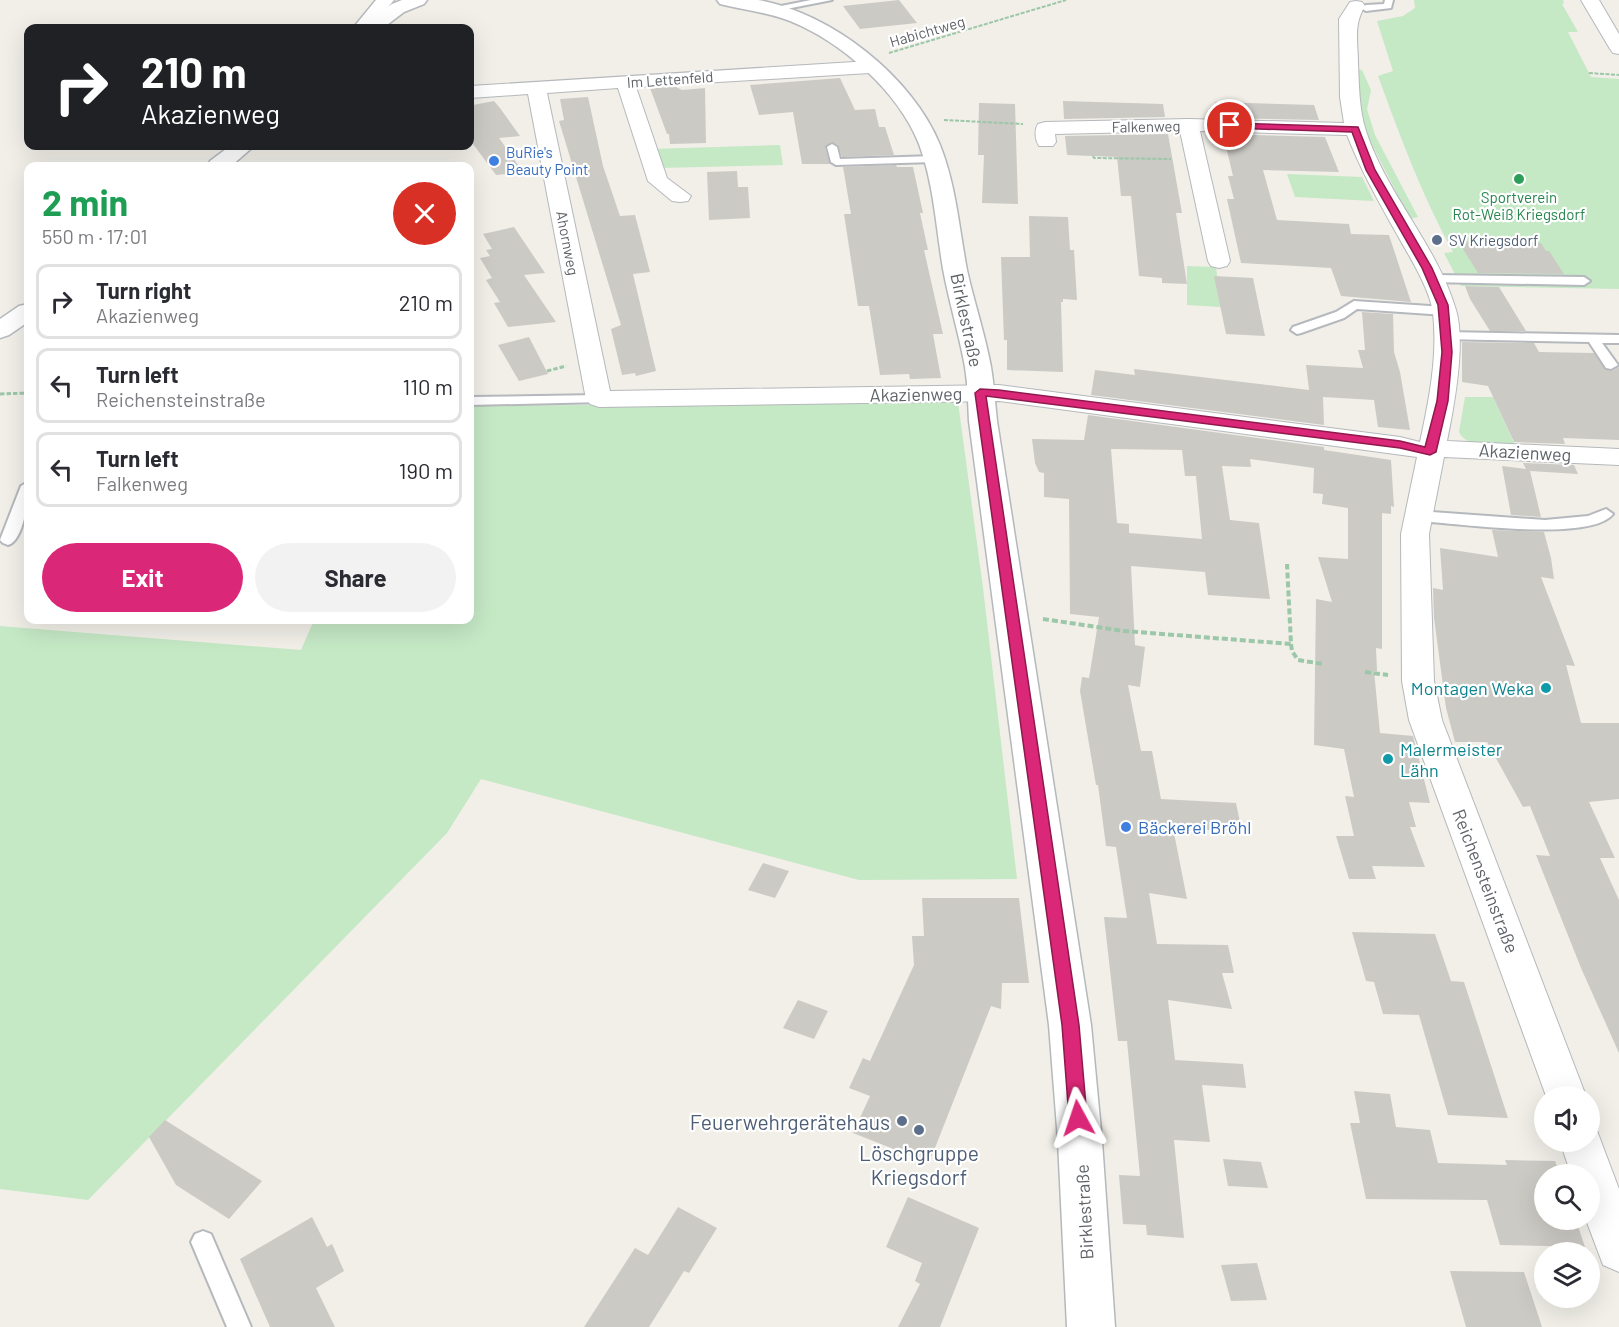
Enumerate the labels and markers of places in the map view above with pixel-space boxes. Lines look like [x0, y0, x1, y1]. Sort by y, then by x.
pin [1204, 99, 1255, 150]
place label: BuRie's Beauty Point [506, 143, 589, 178]
marker: BuRie's Beauty Point [487, 154, 501, 168]
marker: Sportverein Rot-Weiß Kriegsdorf [1512, 172, 1526, 186]
place label: Sportverein Rot-Weiß Kriegsdorf [1453, 188, 1585, 223]
place label: SV Kriegsdorf [1449, 231, 1538, 249]
marker: SV Kriegsdorf [1430, 233, 1444, 247]
place label: Montagen Weka [1411, 677, 1534, 699]
marker: Montagen Weka [1539, 681, 1553, 695]
place label: Malermeister Lähn [1400, 738, 1503, 781]
marker: Malermeister Lähn [1381, 752, 1395, 766]
place label: Bäckerei Bröhl [1138, 816, 1251, 838]
marker: Bäckerei Bröhl [1119, 820, 1133, 834]
place label: Feuerwehrgerätehaus [690, 1109, 890, 1134]
marker: Feuerwehrgerätehaus [895, 1114, 909, 1128]
marker: Löschgruppe Kriegsdorf [912, 1123, 926, 1137]
place label: Löschgruppe Kriegsdorf [859, 1140, 979, 1189]

